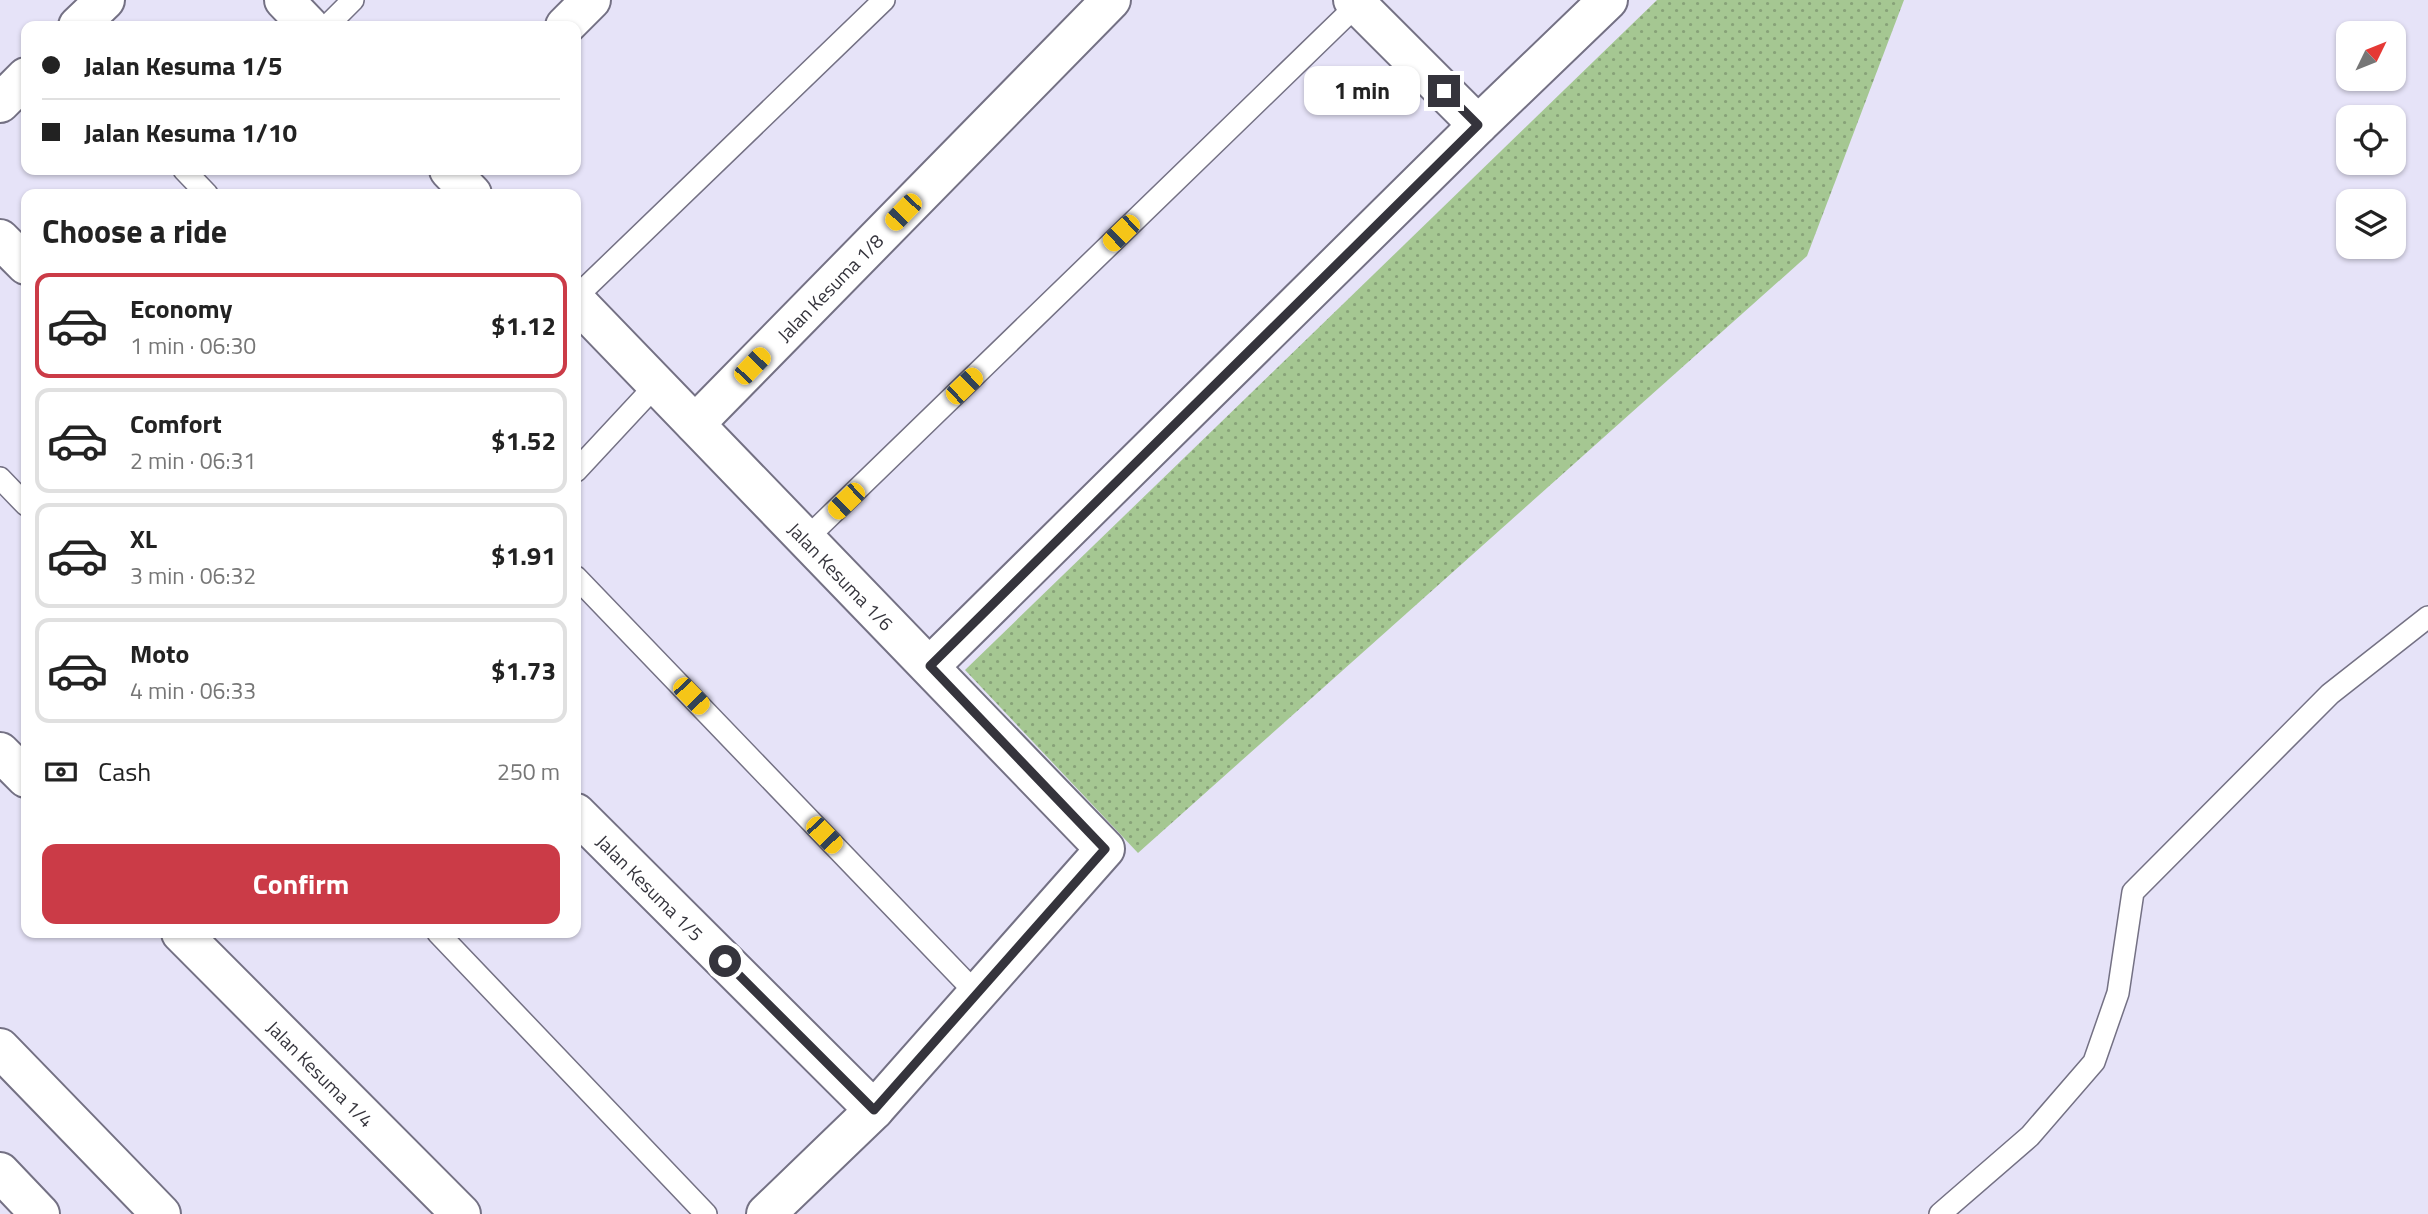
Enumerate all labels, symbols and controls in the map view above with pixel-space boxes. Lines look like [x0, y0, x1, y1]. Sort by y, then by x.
north arrow [2336, 21, 2406, 91]
map controls [2336, 21, 2406, 259]
text: Jalan Kesuma 1/5 [84, 46, 282, 85]
callout: 1 min [1304, 66, 1420, 116]
text: 1 min [1334, 73, 1390, 108]
route end [1428, 75, 1460, 107]
button: locate [2336, 105, 2406, 175]
text: Jalan Kesuma 1/10 [84, 113, 297, 152]
button: layers [2336, 189, 2406, 259]
car [881, 190, 926, 234]
text: Choose a ride [42, 207, 227, 255]
car [1099, 211, 1144, 255]
street label: Jalan Kesuma 1/8 [770, 226, 889, 347]
text: Economy [130, 289, 232, 328]
icon: car [46, 294, 109, 357]
text: $1.12 [491, 306, 556, 345]
text: 1 min · 06:30 [130, 328, 256, 363]
car [730, 344, 775, 388]
car [942, 364, 987, 408]
text: Comfort [130, 404, 222, 443]
icon: car [46, 409, 109, 472]
text: $1.52 [491, 421, 556, 460]
text: 2 min · 06:31 [130, 443, 256, 478]
car [824, 479, 869, 523]
street label: Jalan Kesuma 1/6 [782, 515, 901, 637]
text: XL [130, 519, 157, 558]
icon: car [46, 524, 109, 587]
text: $1.91 [491, 536, 556, 575]
text: 3 min · 06:32 [130, 558, 256, 593]
text: Moto [130, 634, 189, 673]
icon: car [46, 639, 109, 702]
text: $1.73 [491, 651, 556, 690]
text: 4 min · 06:33 [130, 673, 256, 708]
car [669, 674, 714, 718]
text: Cash [98, 752, 151, 791]
icon: cash [42, 753, 80, 791]
text: 250 m [497, 754, 560, 789]
car [802, 813, 847, 857]
street label: Jalan Kesuma 1/5 [590, 827, 711, 947]
button: Confirm [42, 844, 560, 924]
route start [709, 945, 741, 977]
street label: Jalan Kesuma 1/4 [261, 1013, 381, 1133]

